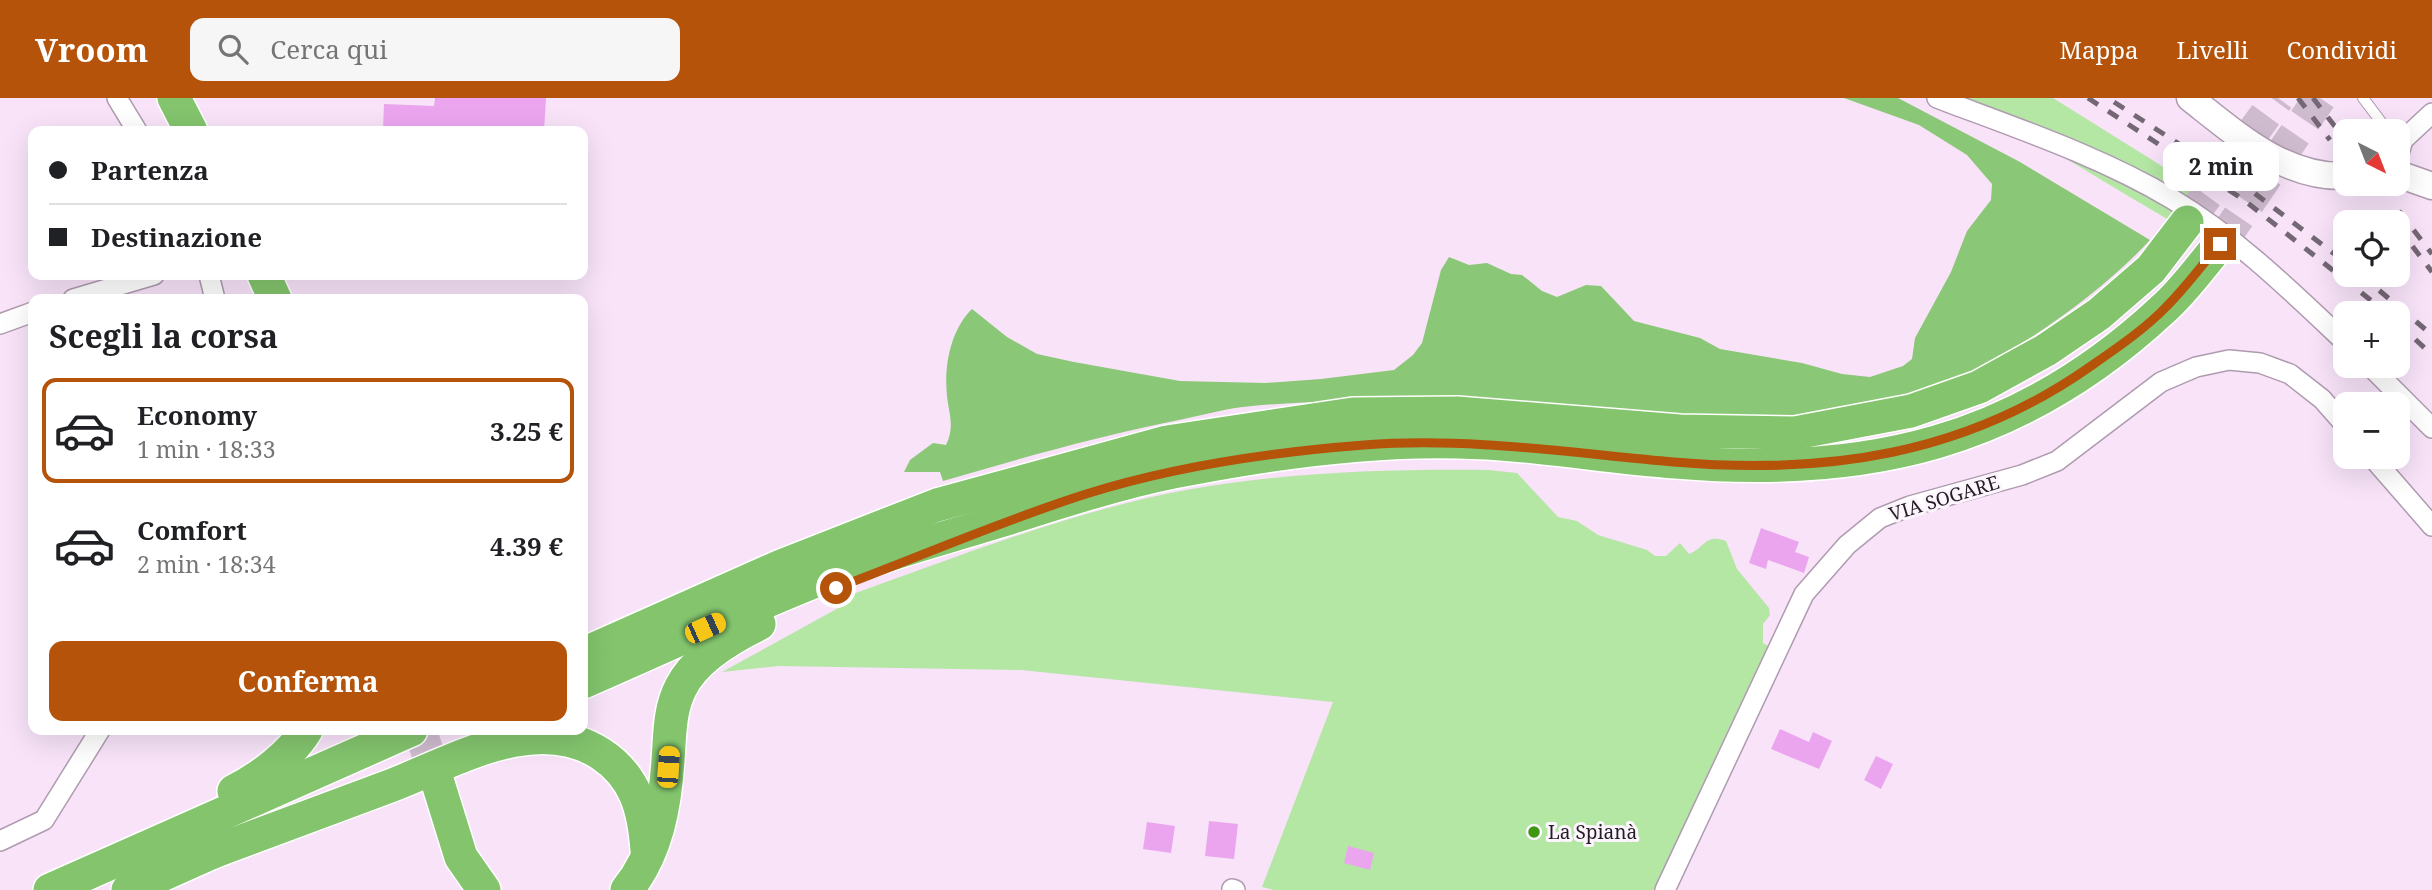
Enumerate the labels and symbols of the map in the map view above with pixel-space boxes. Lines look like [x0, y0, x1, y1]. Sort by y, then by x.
north arrow [2333, 119, 2410, 196]
callout: 2 min [2162, 142, 2278, 192]
route end [2204, 228, 2236, 260]
street label: VIA SOGARE [1886, 469, 2002, 527]
route start [820, 572, 852, 604]
car [682, 610, 729, 646]
car [657, 745, 680, 789]
place label: La Spianà [1548, 819, 1637, 845]
marker: La Spianà [1526, 824, 1542, 840]

